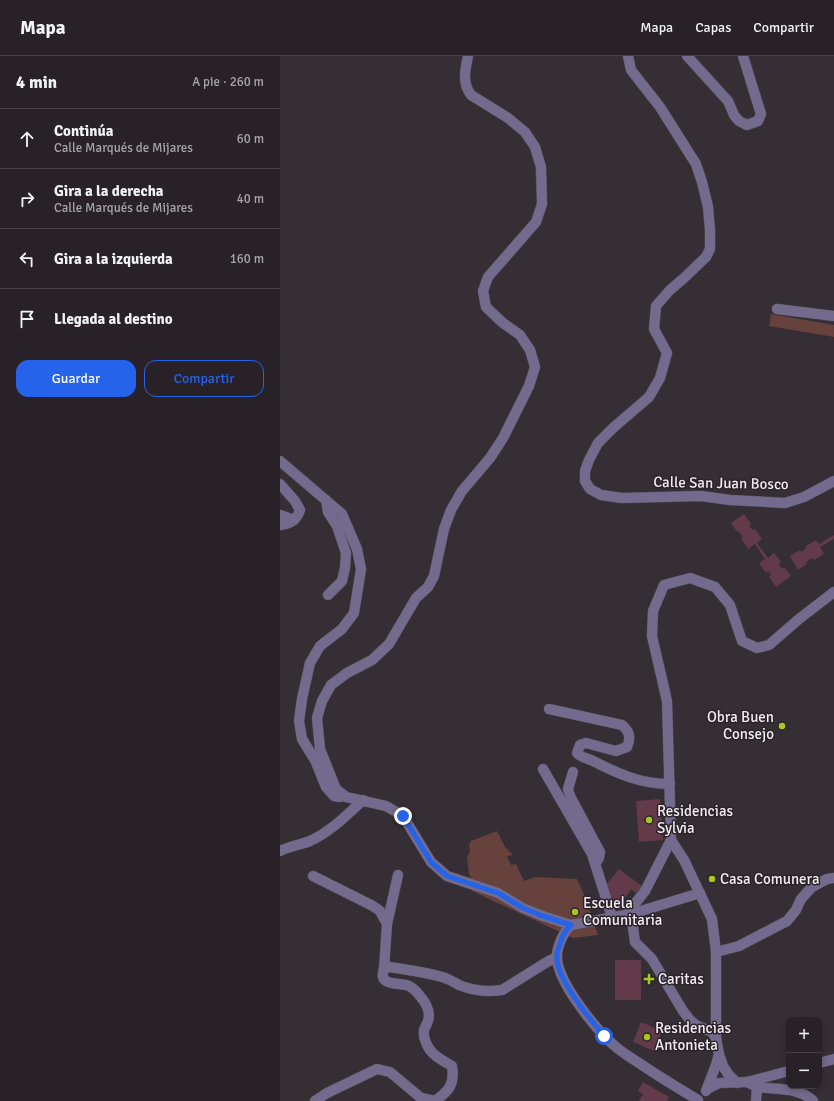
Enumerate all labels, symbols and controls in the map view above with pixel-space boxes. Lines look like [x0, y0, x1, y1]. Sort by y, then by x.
text: Mapa [20, 16, 66, 40]
text: Mapa [640, 19, 673, 36]
text: Capas [695, 19, 731, 36]
text: Compartir [753, 19, 814, 36]
text: 4 min [16, 72, 57, 93]
text: A pie · 260 m [192, 74, 264, 90]
text: Continúa [54, 122, 113, 140]
icon: ahead [16, 128, 38, 150]
text: 60 m [237, 131, 264, 147]
text: Calle Marqués de Mijares [54, 140, 193, 156]
text: Gira a la derecha [54, 182, 164, 200]
icon: right [16, 188, 38, 210]
text: 40 m [237, 191, 264, 207]
text: Calle Marqués de Mijares [54, 200, 193, 216]
icon: left [16, 248, 38, 270]
text: Gira a la izquierda [54, 250, 173, 268]
text: 160 m [230, 251, 264, 267]
icon: arrive [16, 308, 38, 330]
text: Llegada al destino [54, 310, 173, 328]
button: Guardar [16, 360, 136, 397]
button: Compartir [144, 360, 264, 397]
street label: Calle San Juan Bosco [653, 473, 789, 493]
place label: Obra Buen Consejo [707, 708, 774, 743]
marker: Obra Buen Consejo [777, 721, 787, 731]
place label: Residencias Sylvia [657, 802, 734, 837]
route end [394, 807, 412, 825]
marker: Residencias Sylvia [644, 815, 654, 825]
place label: Casa Comunera [720, 870, 820, 888]
marker: Casa Comunera [707, 874, 717, 884]
place label: Escuela Comunitaria [583, 894, 662, 929]
marker: Escuela Comunitaria [570, 907, 580, 917]
place label: Caritas [658, 970, 704, 988]
marker: Caritas [643, 973, 655, 985]
map controls [786, 1017, 822, 1089]
button: + [786, 1017, 822, 1053]
place label: Residencias Antonieta [655, 1019, 732, 1054]
route start [595, 1027, 613, 1045]
marker: Residencias Antonieta [642, 1032, 652, 1042]
button: − [786, 1053, 822, 1089]

